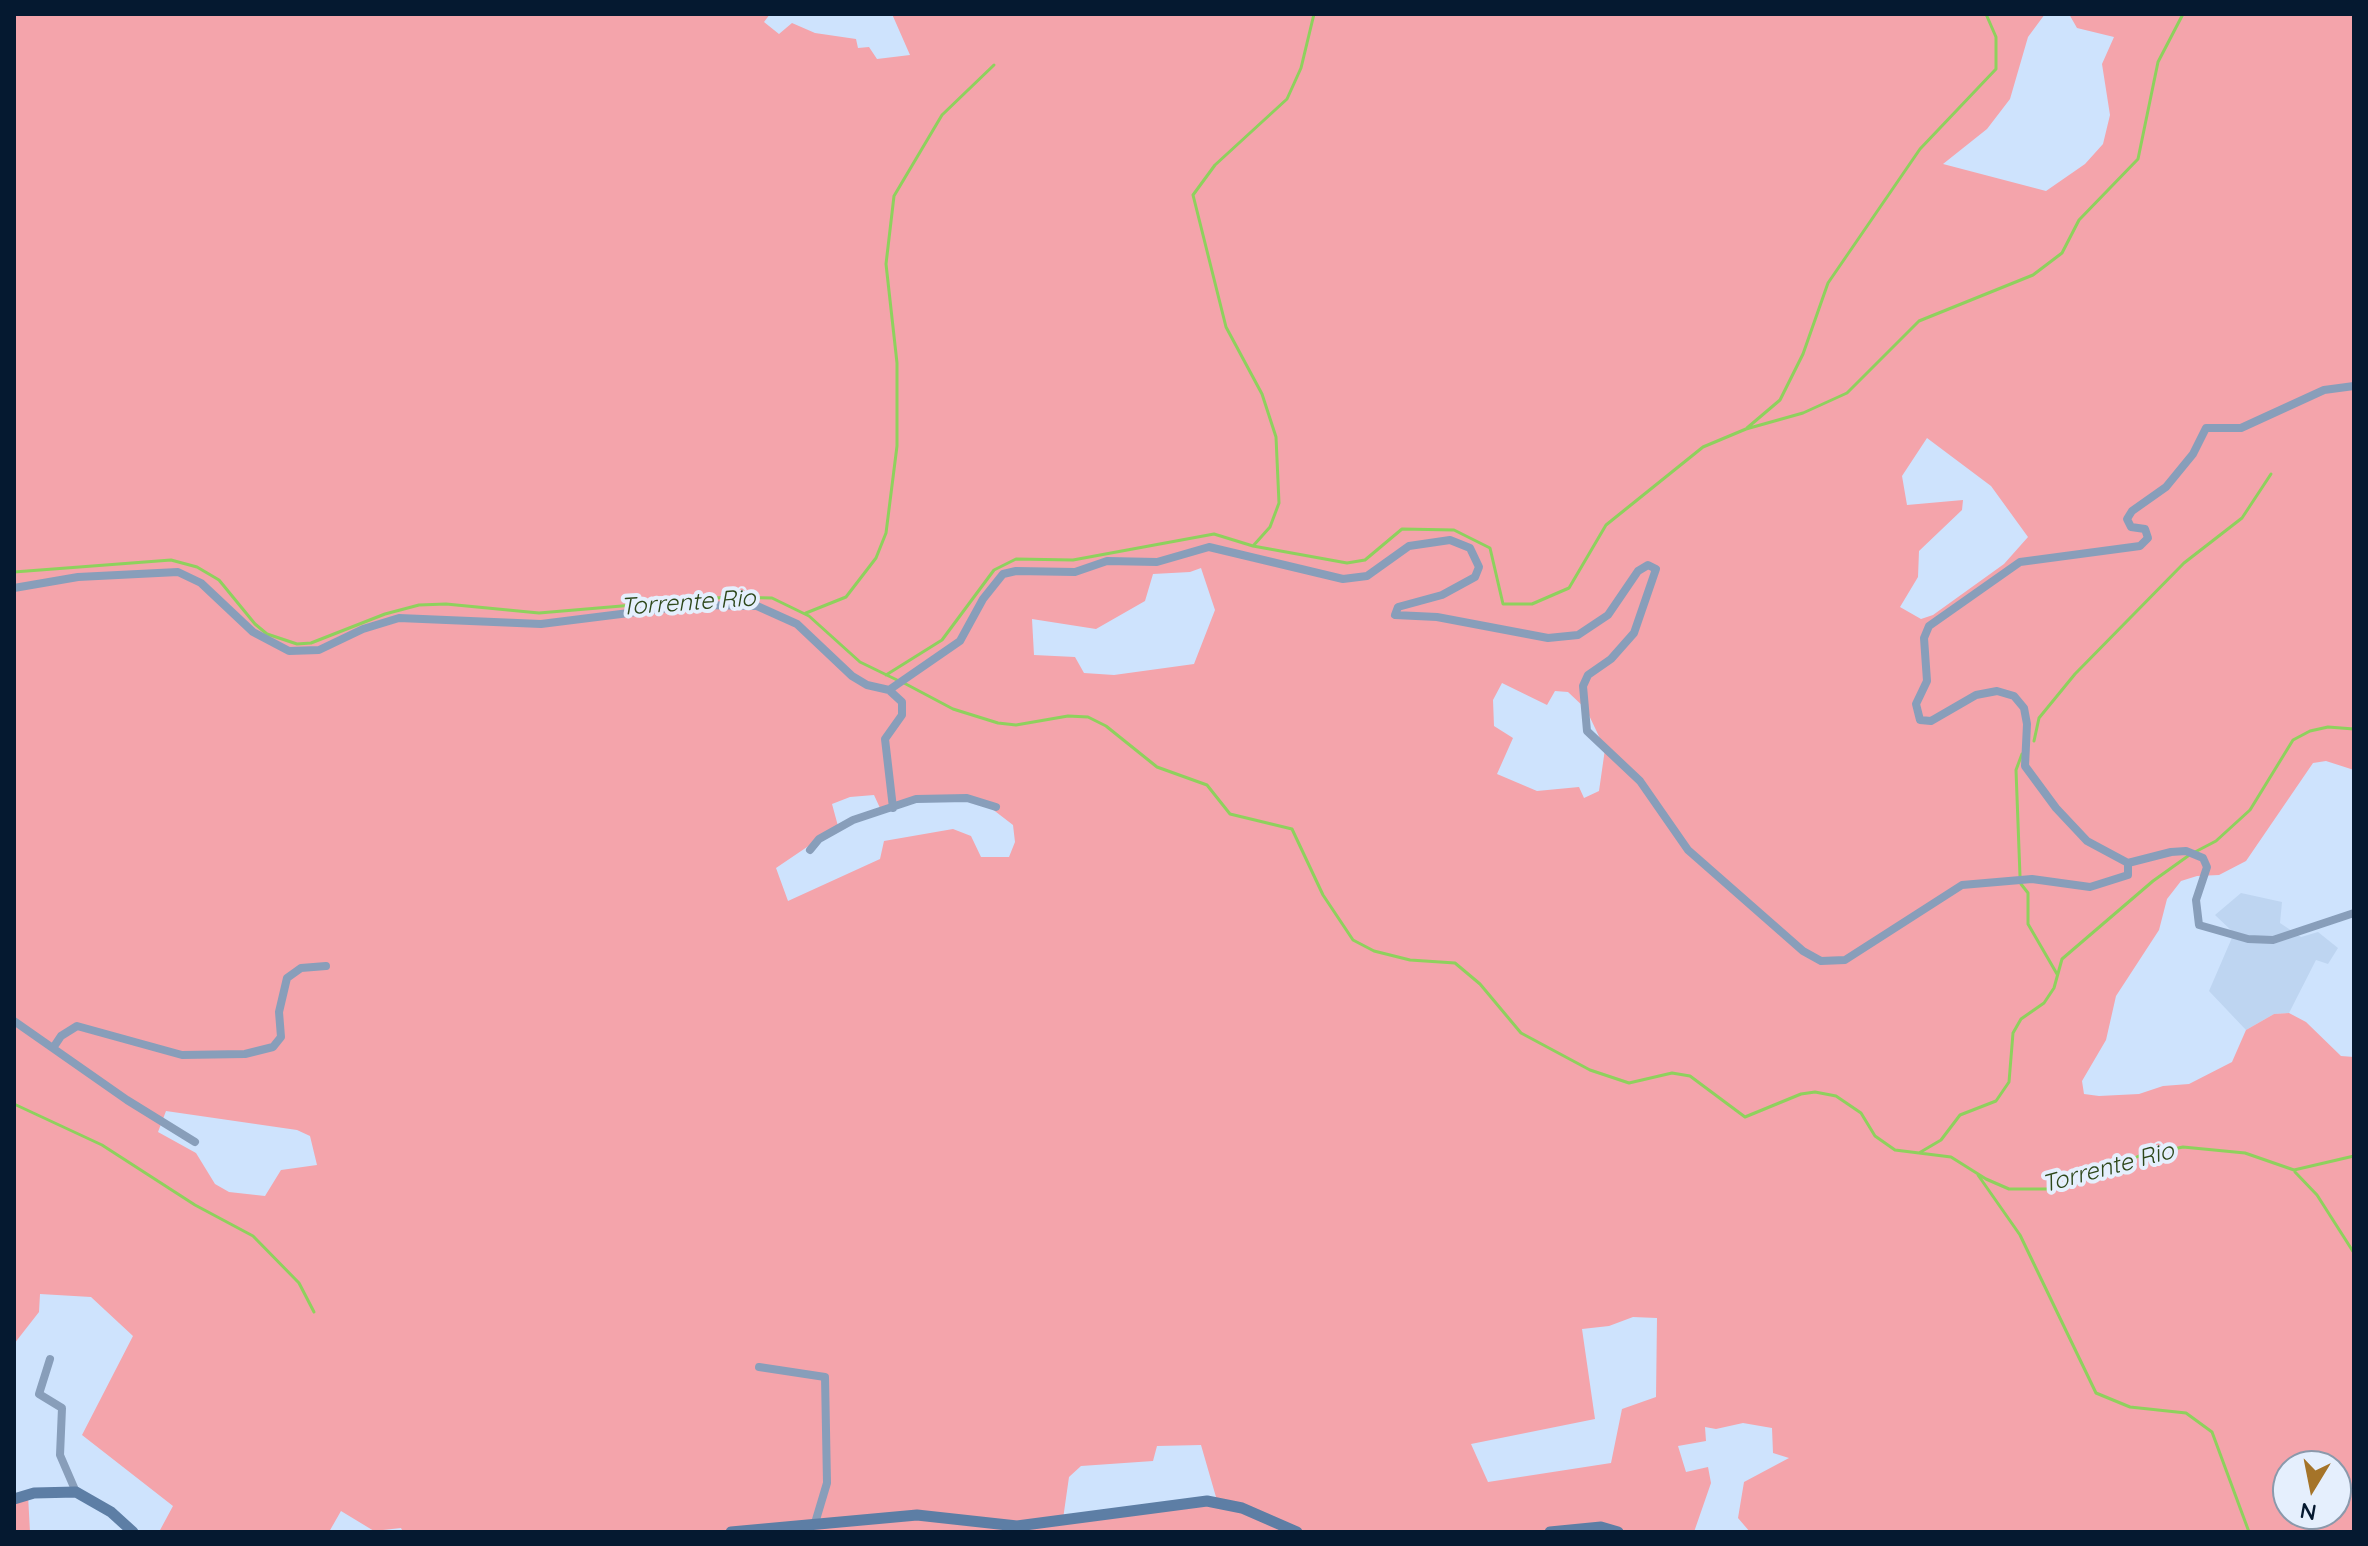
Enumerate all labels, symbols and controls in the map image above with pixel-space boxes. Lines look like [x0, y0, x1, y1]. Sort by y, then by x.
water label: Torrente Rio [619, 584, 757, 622]
water label: Torrente Rio [2039, 1137, 2177, 1199]
north arrow [2272, 1450, 2352, 1530]
text: N [2298, 1496, 2319, 1527]

